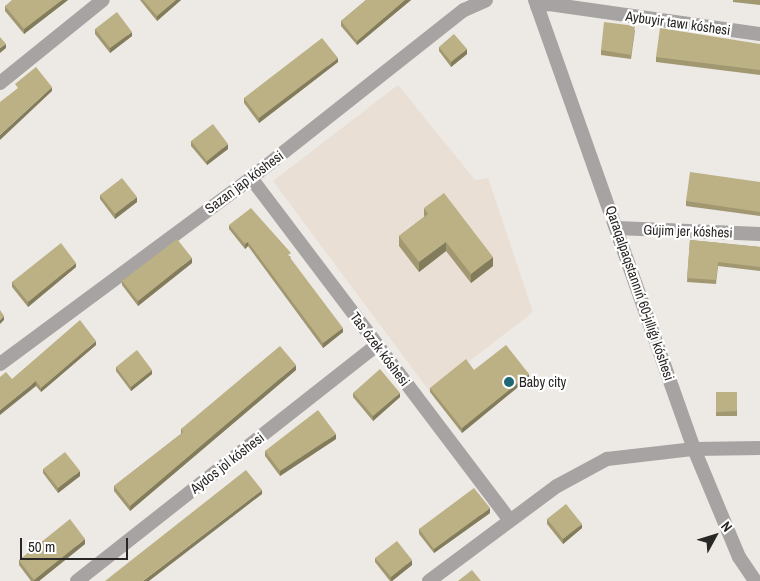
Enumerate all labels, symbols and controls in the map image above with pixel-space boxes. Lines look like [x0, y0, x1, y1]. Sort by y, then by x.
street label: Aybuyir tawı kóshesi [624, 7, 732, 39]
street label: Sazan jap kóshesi [201, 147, 287, 217]
street label: Qaraqalpaqstannıń 60-jıllıǵı kóshesi [602, 203, 678, 383]
street label: Gújim jer kóshesi [643, 221, 733, 241]
street label: Tas ózek kóshesi [347, 309, 413, 389]
place label: Baby city [519, 374, 566, 390]
marker: Baby city [503, 376, 515, 388]
street label: Aydos jol kóshesi [187, 429, 267, 497]
north arrow [690, 511, 740, 561]
text: N [717, 518, 736, 535]
scale bar [22, 528, 130, 560]
text: 50 m [28, 536, 55, 557]

